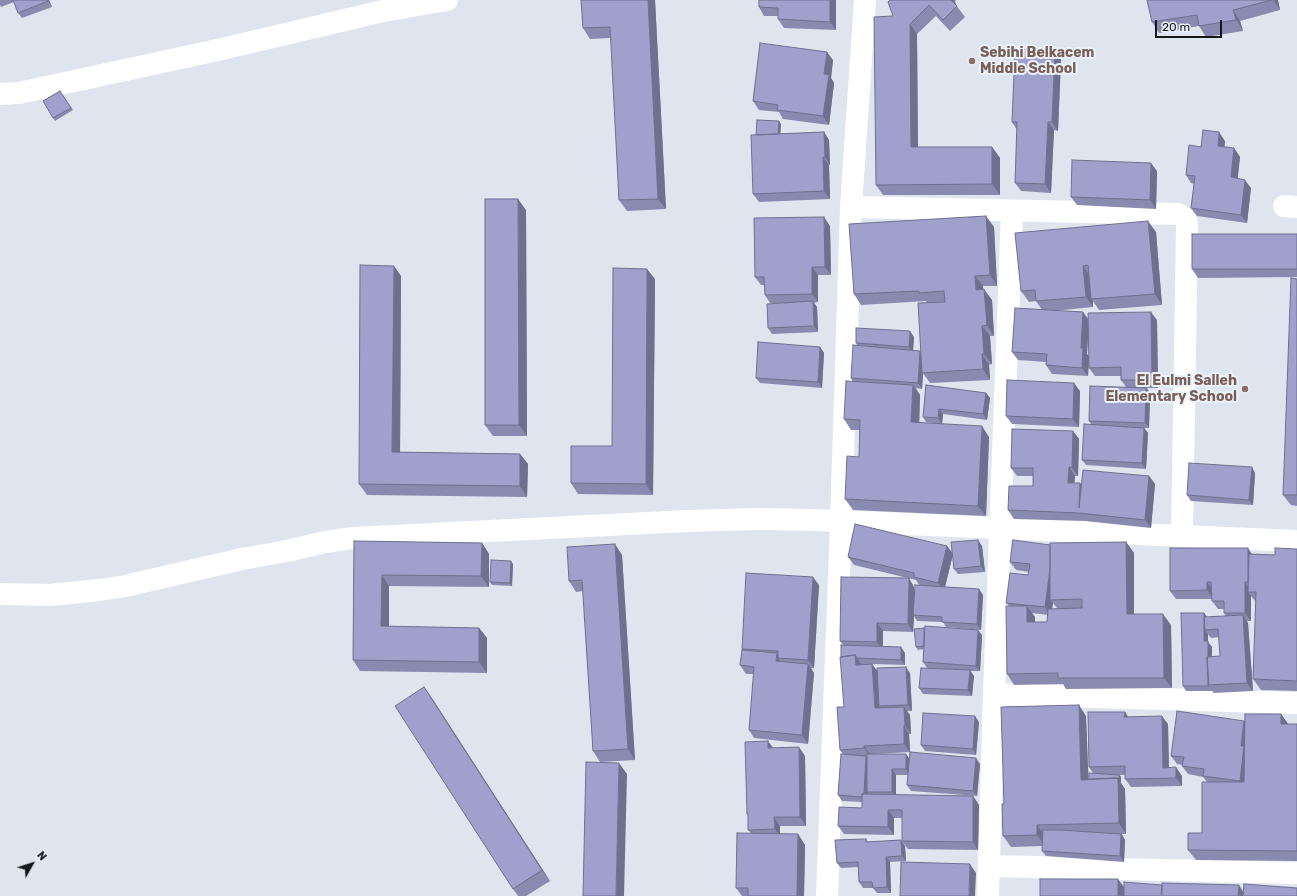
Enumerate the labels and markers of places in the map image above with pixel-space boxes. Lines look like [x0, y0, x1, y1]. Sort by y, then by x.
place label: Sebihi Belkacem Middle School [980, 45, 1094, 78]
marker: Sebihi Belkacem Middle School [967, 56, 977, 66]
place label: El Eulmi Salleh Elementary School [1105, 373, 1237, 406]
marker: El Eulmi Salleh Elementary School [1240, 384, 1250, 394]

